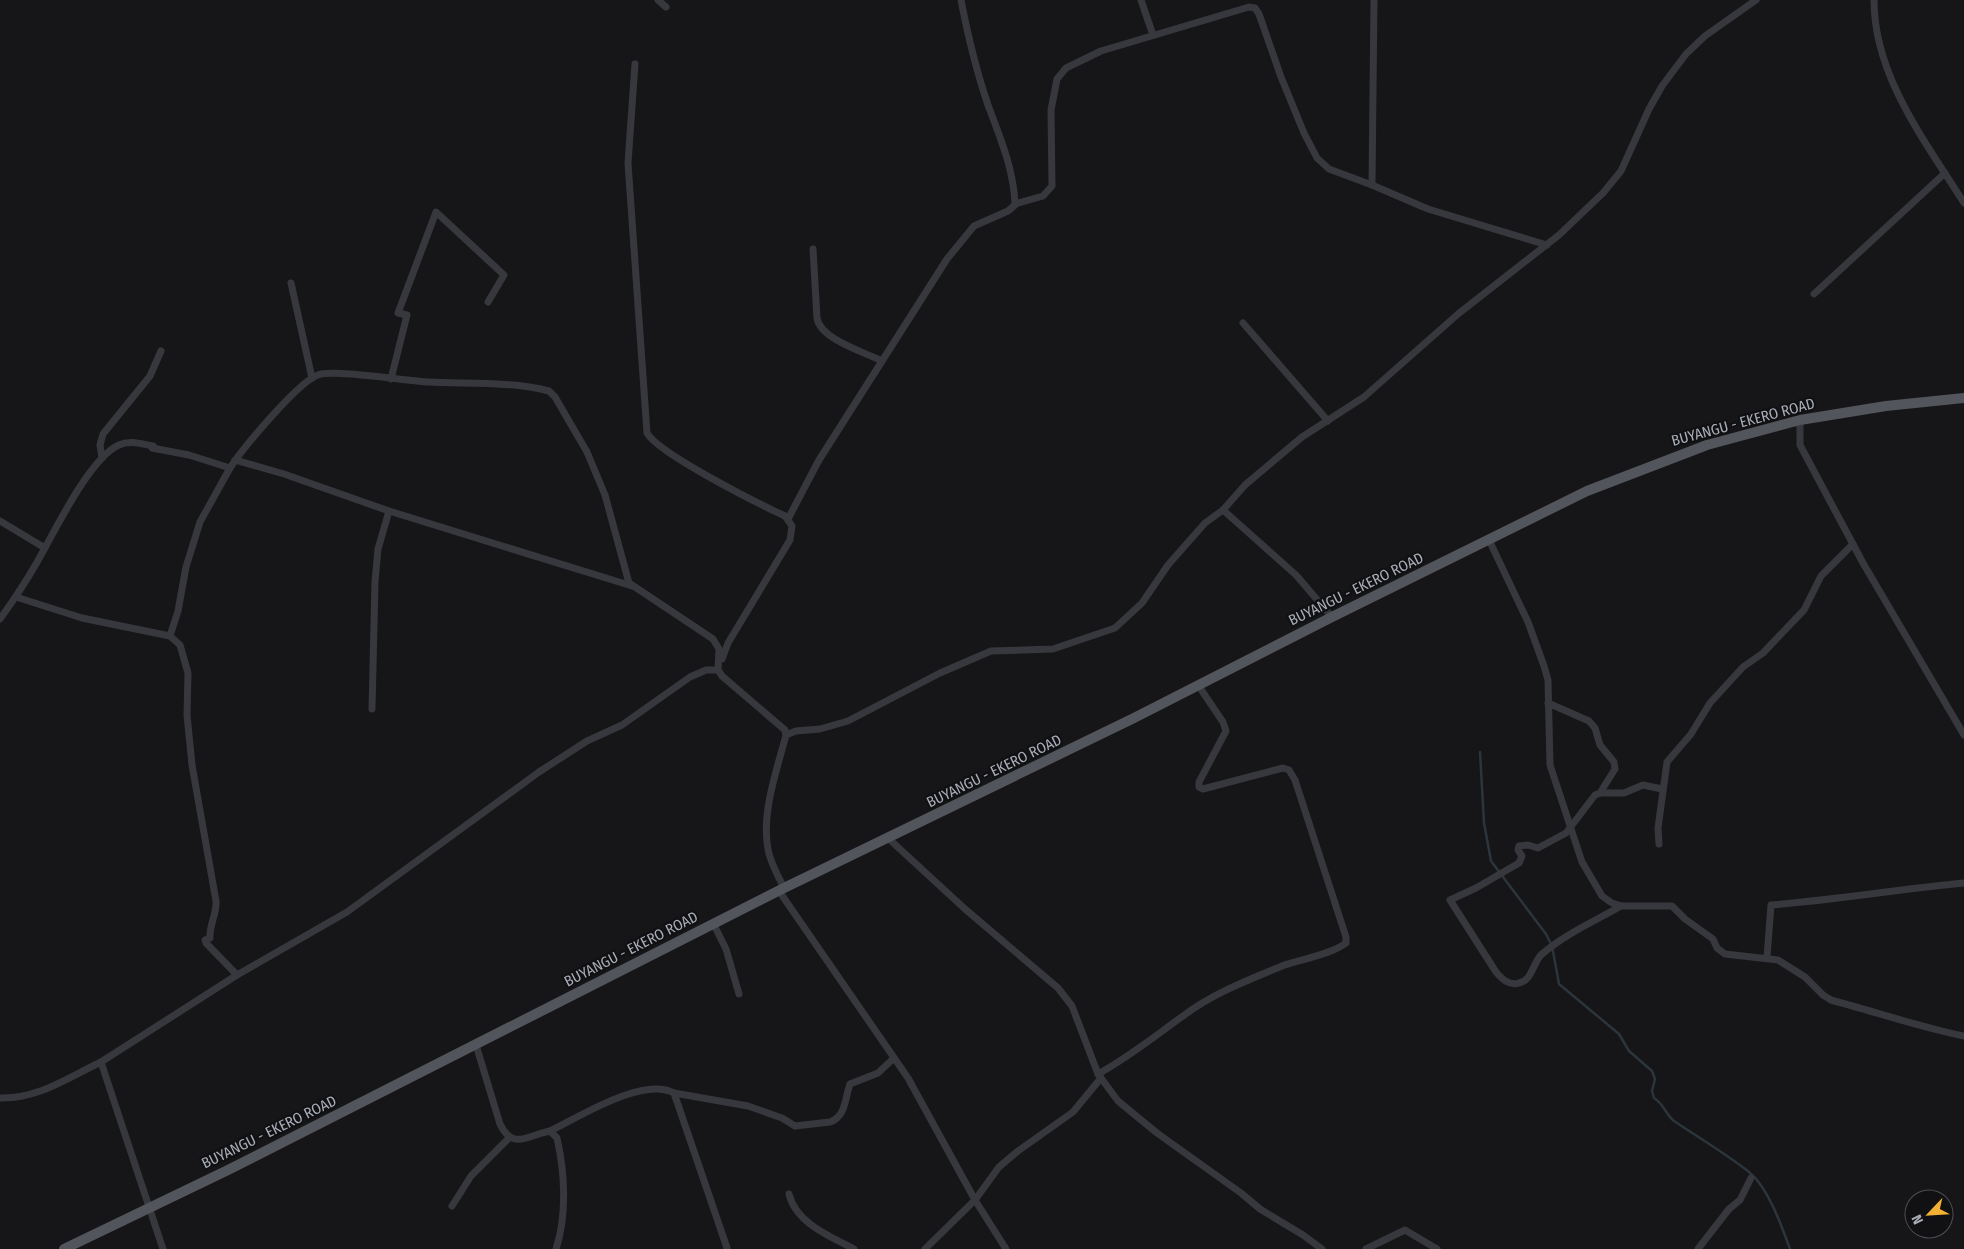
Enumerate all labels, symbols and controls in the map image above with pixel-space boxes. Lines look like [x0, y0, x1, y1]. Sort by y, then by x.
street label: BUYANGU - EKERO ROAD [1669, 394, 1817, 450]
street label: BUYANGU - EKERO ROAD [1286, 549, 1426, 629]
street label: BUYANGU - EKERO ROAD [924, 731, 1064, 811]
street label: BUYANGU - EKERO ROAD [561, 907, 701, 991]
street label: BUYANGU - EKERO ROAD [199, 1092, 339, 1172]
north arrow [1904, 1189, 1954, 1239]
text: N [1908, 1212, 1927, 1227]

